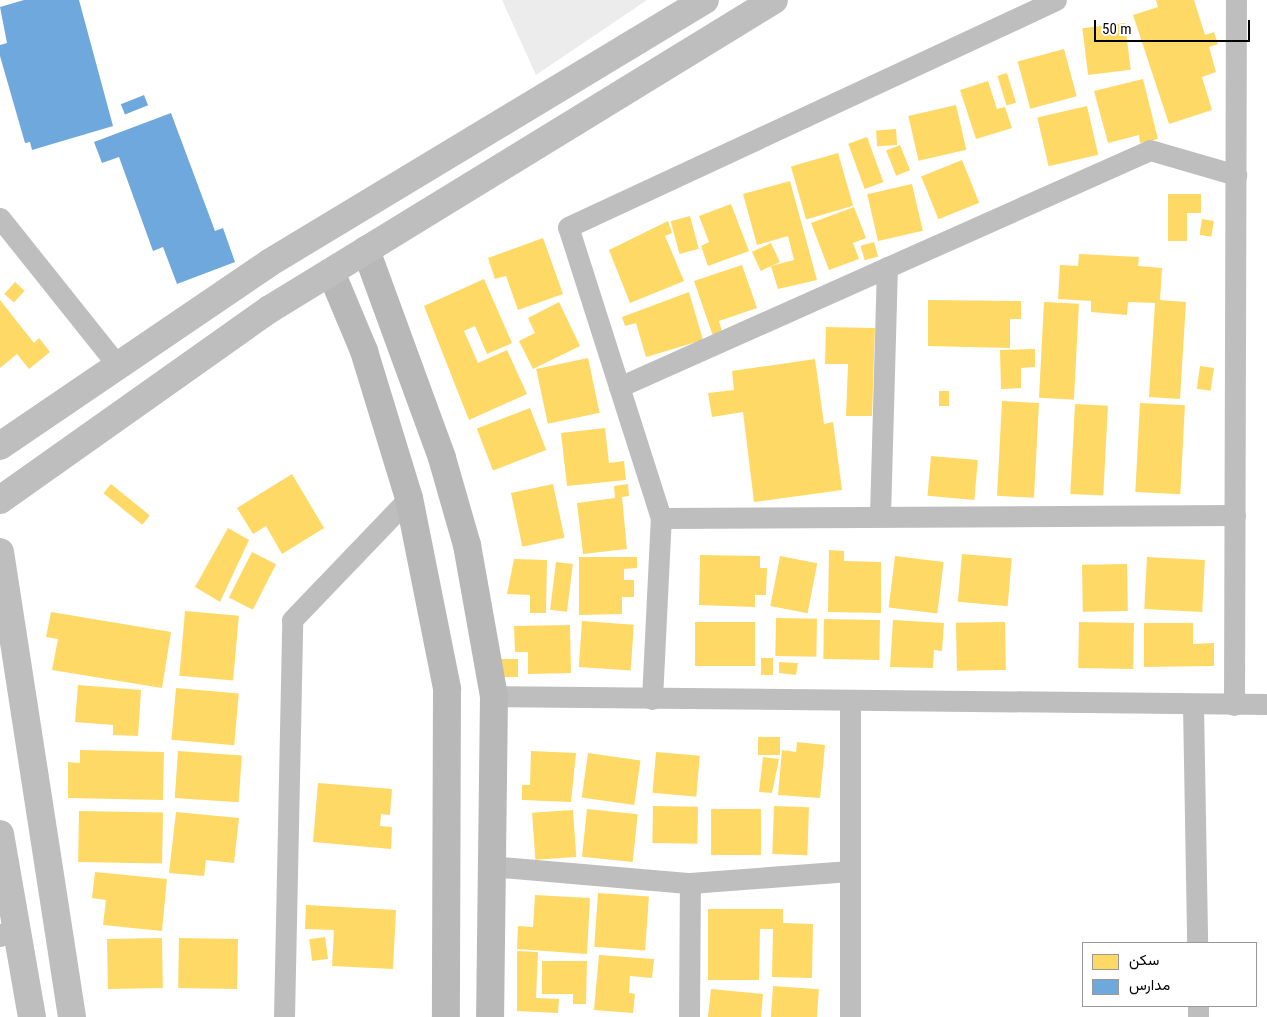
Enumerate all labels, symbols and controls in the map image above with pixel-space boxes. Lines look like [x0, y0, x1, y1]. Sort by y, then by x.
scale bar [1097, 10, 1253, 42]
text: 50 m [1102, 20, 1132, 38]
legend [1082, 942, 1257, 1007]
text: سكن [1129, 951, 1159, 969]
text: مدارس [1129, 976, 1170, 994]

